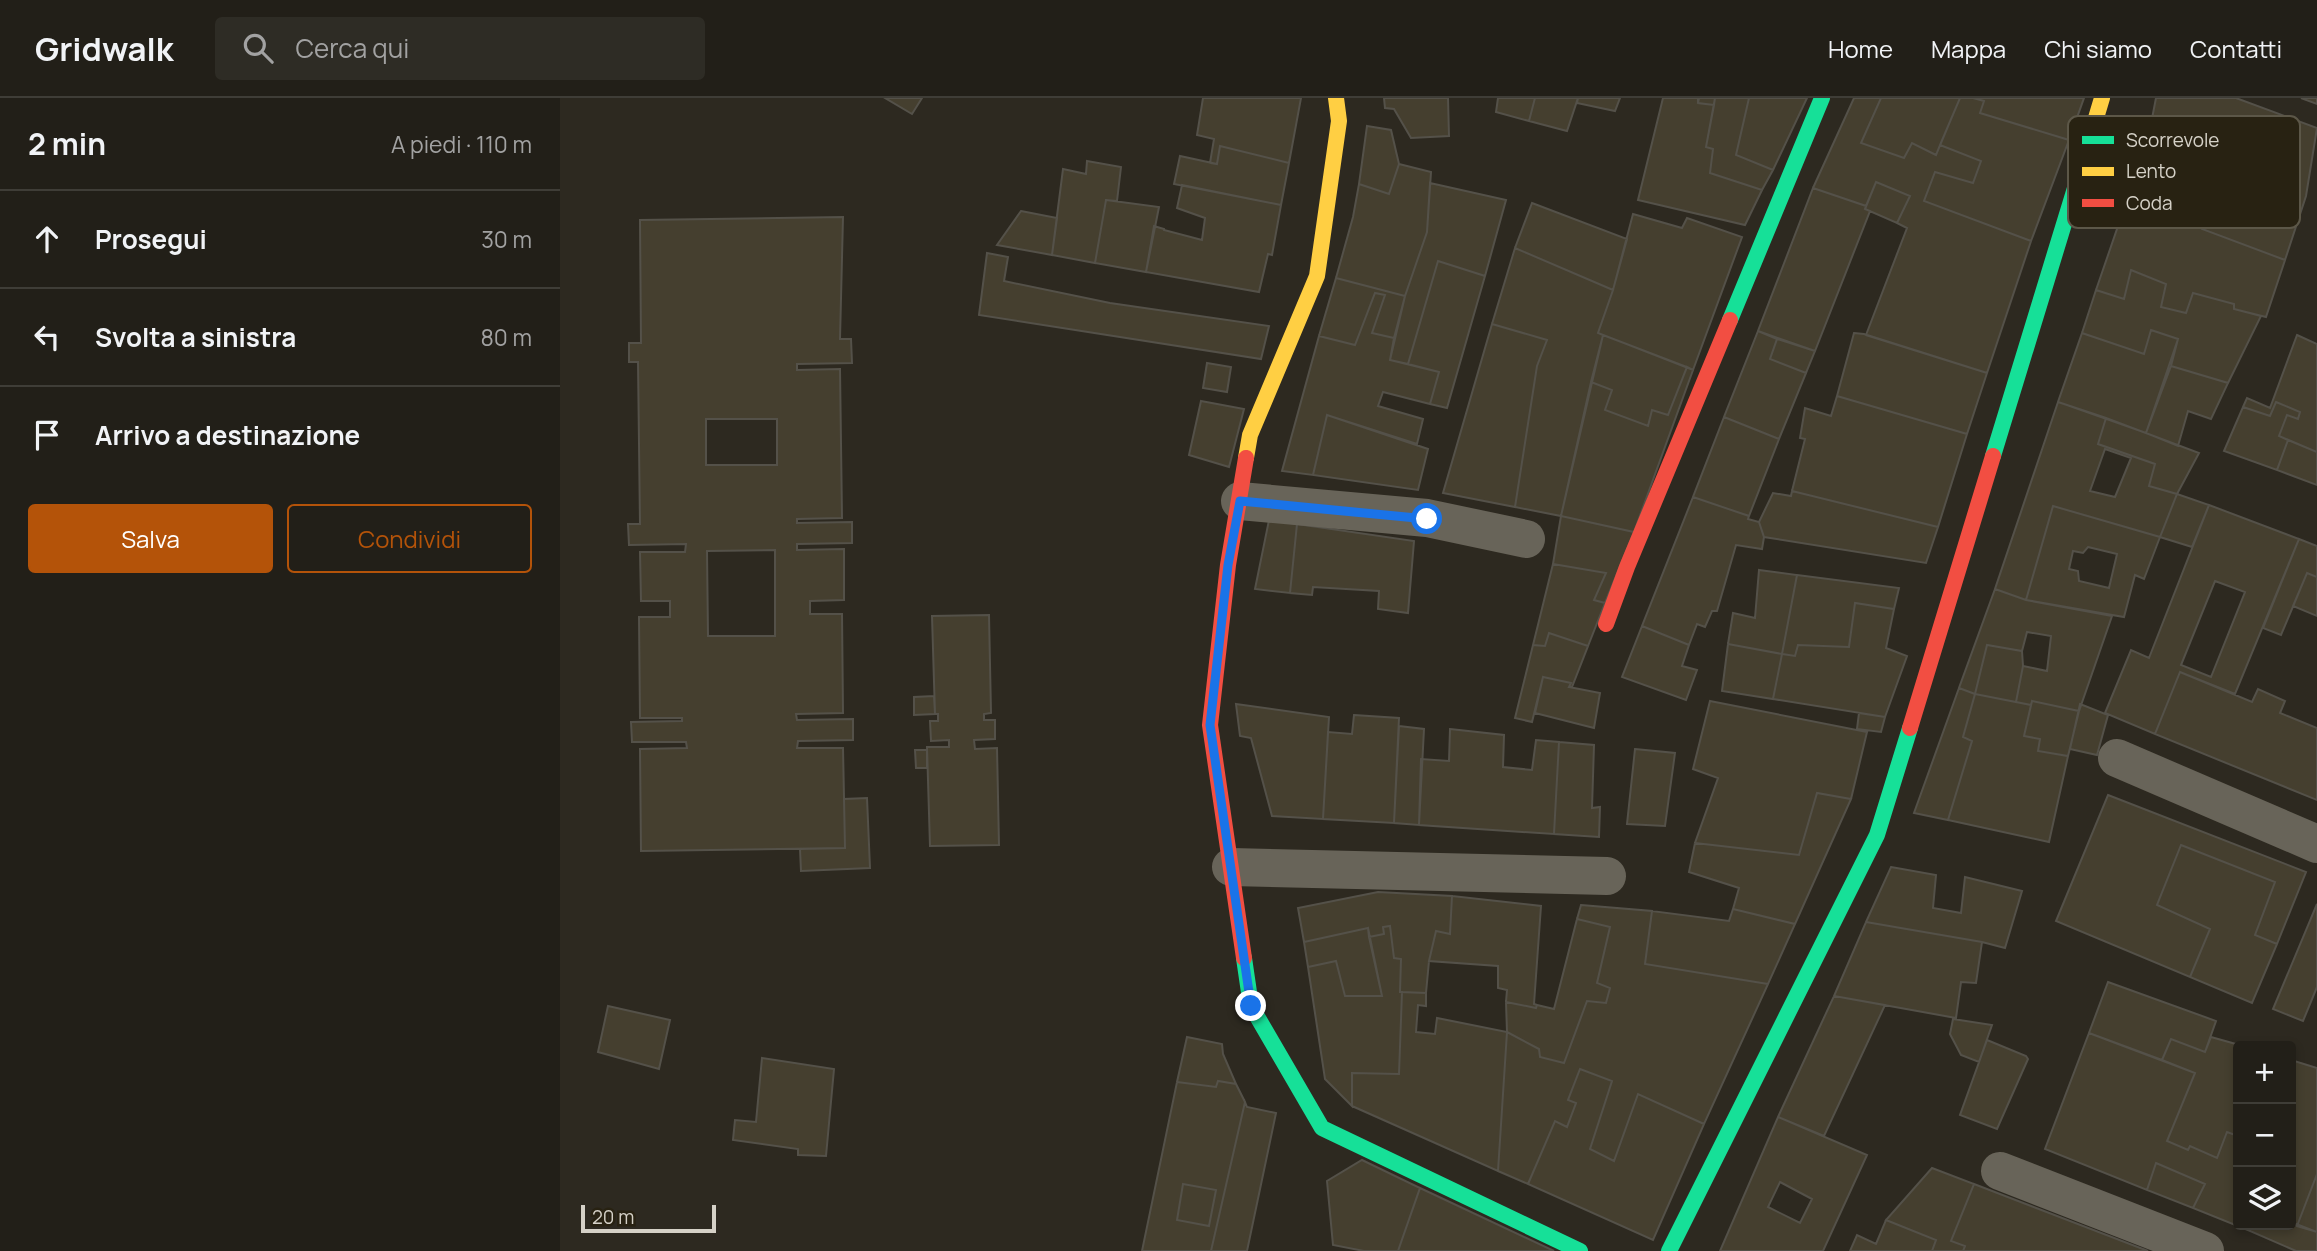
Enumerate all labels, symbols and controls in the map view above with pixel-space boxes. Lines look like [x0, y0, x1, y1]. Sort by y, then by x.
search box [215, 17, 705, 80]
text: Gridwalk [35, 26, 173, 71]
icon: search [239, 29, 277, 67]
text: Cerca qui [295, 30, 409, 66]
text: Home [1828, 32, 1893, 65]
text: Mappa [1931, 32, 2006, 65]
text: Chi siamo [2044, 32, 2152, 65]
text: Contatti [2190, 32, 2282, 65]
legend [2068, 116, 2300, 228]
text: 2 min [28, 123, 106, 164]
text: Scorrevole [2126, 127, 2219, 153]
text: A piedi · 110 m [391, 128, 532, 160]
text: Lento [2126, 158, 2176, 184]
text: Coda [2126, 190, 2173, 216]
icon: ahead [28, 220, 66, 258]
text: Prosegui [95, 221, 207, 257]
text: 30 m [481, 223, 532, 255]
icon: left [28, 318, 66, 356]
text: Svolta a sinistra [95, 319, 296, 355]
text: 80 m [481, 321, 532, 353]
icon: arrive [28, 416, 66, 454]
text: Arrivo a destinazione [95, 417, 360, 453]
route start [1411, 503, 1442, 534]
button: Salva [28, 504, 273, 573]
button: Condividi [287, 504, 532, 573]
route end [1235, 990, 1266, 1021]
map controls [2233, 1041, 2296, 1230]
button: + [2233, 1041, 2296, 1104]
button: − [2233, 1104, 2296, 1167]
button: layers [2233, 1167, 2296, 1230]
scale bar [581, 1202, 716, 1234]
text: 20 m [592, 1204, 634, 1230]

